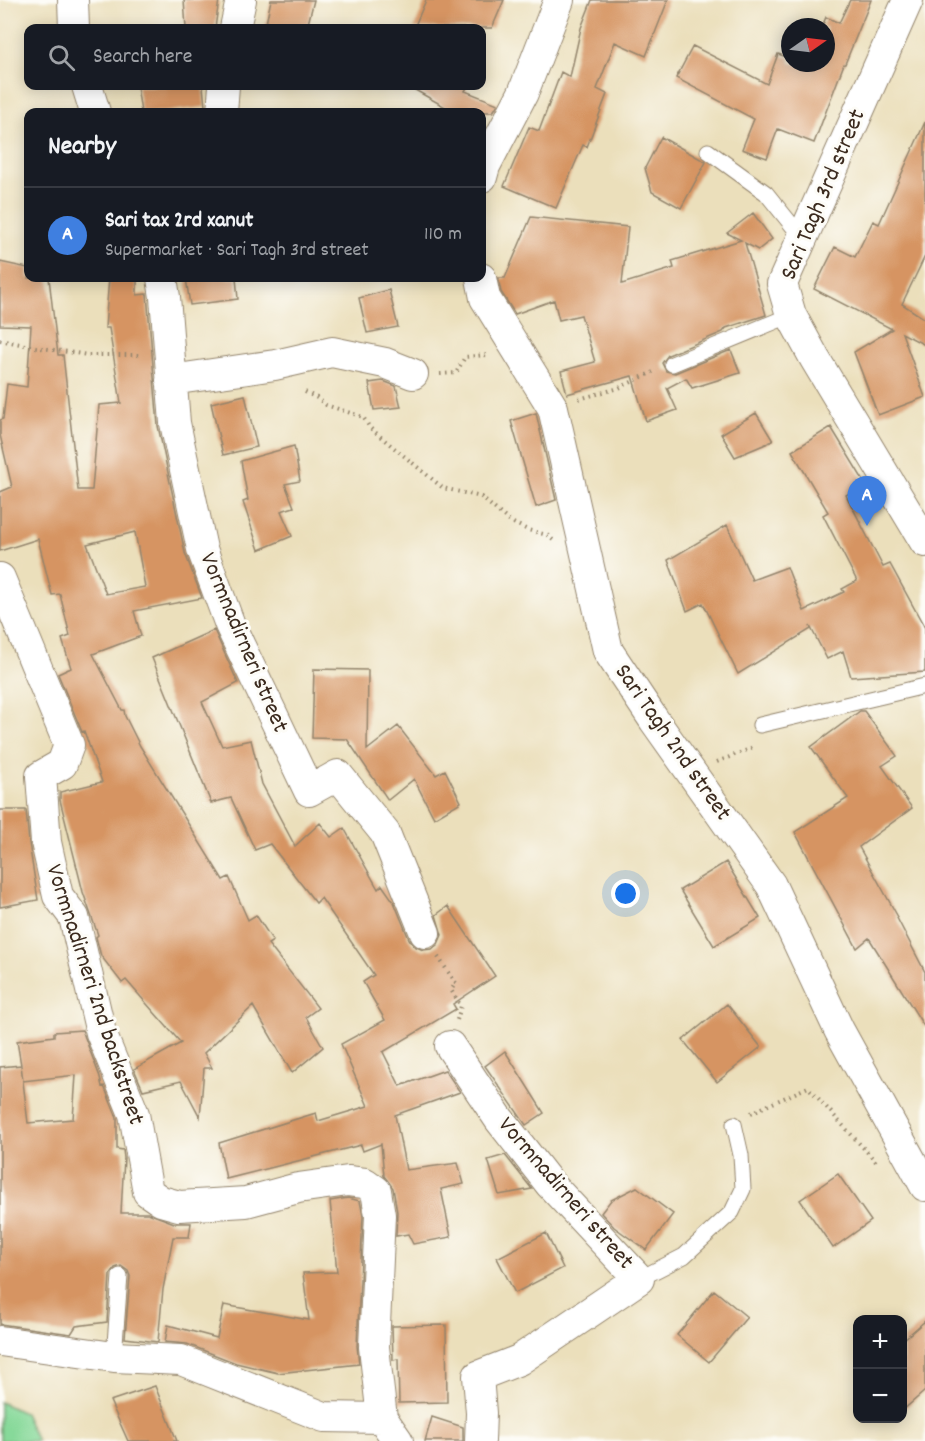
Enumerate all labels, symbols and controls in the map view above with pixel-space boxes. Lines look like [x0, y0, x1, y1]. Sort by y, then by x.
north arrow [781, 18, 835, 72]
search box [24, 24, 486, 90]
icon: search [45, 41, 78, 74]
text: Search here [93, 42, 192, 73]
street label: Sari Tagh 3rd street [773, 104, 875, 286]
text: Nearby [48, 129, 116, 166]
text: Sari tax 2rd xanut [105, 206, 253, 237]
text: A [62, 221, 73, 249]
text: 110 m [424, 221, 462, 249]
text: Supermarket · Sari Tagh 3rd street [105, 237, 369, 265]
pin: A [848, 476, 886, 526]
street label: Vormnadirneri street [190, 548, 296, 739]
street label: Sari Tagh 2nd street [605, 658, 739, 828]
street label: Vormnadirneri 2nd backstreet [36, 860, 152, 1130]
your location [611, 879, 640, 908]
street label: Vormnadirneri street [489, 1110, 641, 1278]
map controls [853, 1315, 907, 1423]
button: + [853, 1315, 907, 1369]
button: − [853, 1369, 907, 1423]

